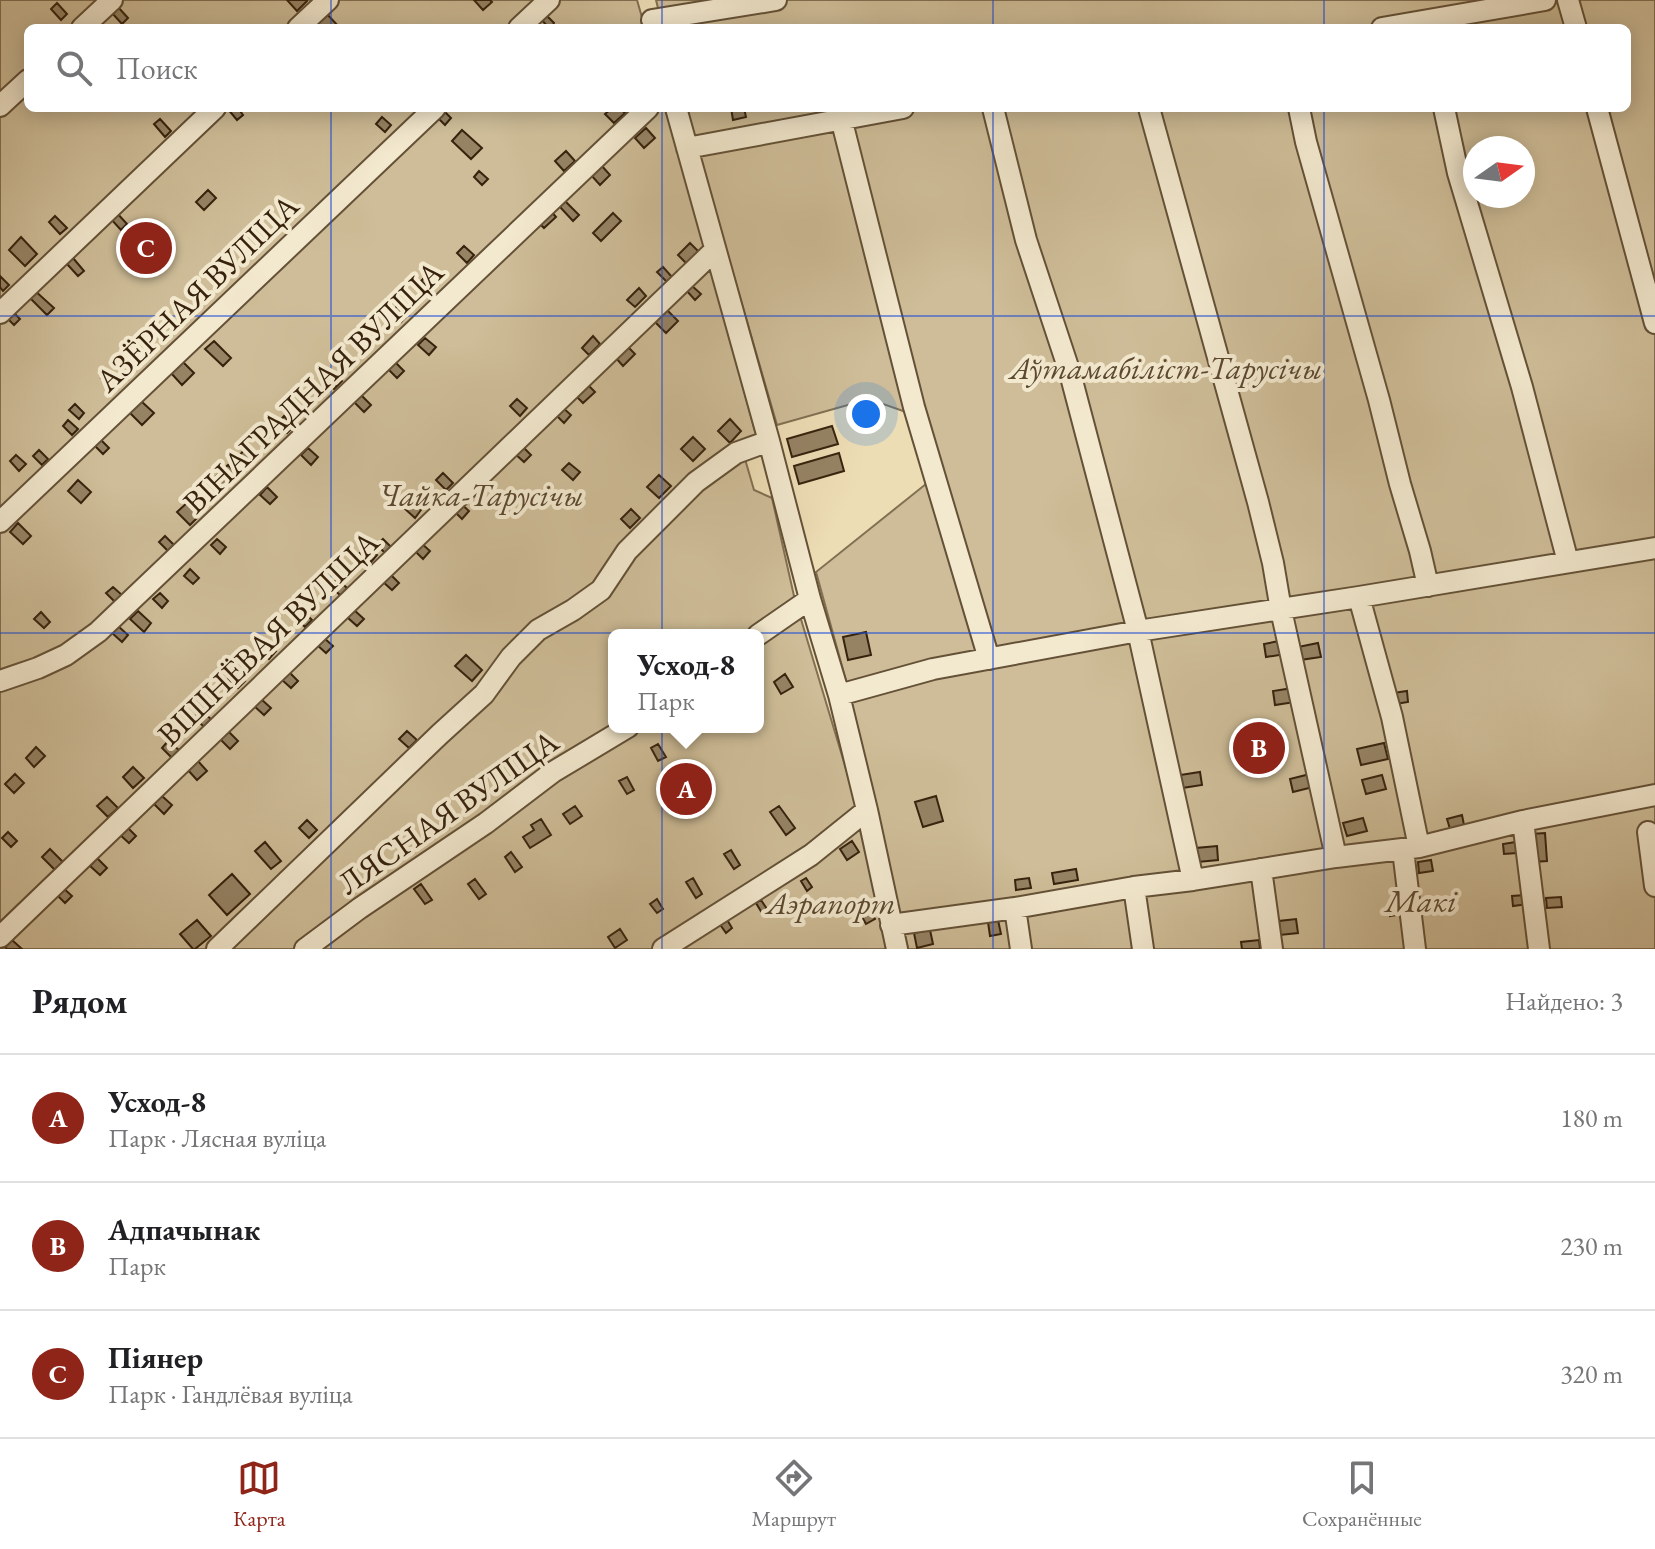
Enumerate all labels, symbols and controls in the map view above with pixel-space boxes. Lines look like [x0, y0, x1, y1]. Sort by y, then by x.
search box [24, 24, 1631, 112]
icon: search [52, 46, 96, 90]
text: Поиск [116, 49, 198, 88]
north arrow [1463, 136, 1535, 208]
street label: АЗЁРНАЯ ВУЛІЦА [86, 184, 308, 402]
pin: C [120, 218, 172, 278]
street label: ВІНАГРАДНАЯ ВУЛІЦА [174, 251, 453, 523]
park label: Аўтамабіліст-Тарусічы [1008, 347, 1322, 389]
your location [846, 394, 886, 434]
park label: Чайка-Тарусічы [378, 474, 584, 516]
street label: ВІШНЁВАЯ ВУЛІЦА [148, 521, 388, 755]
popup [608, 629, 764, 733]
text: Усход-8 [637, 645, 735, 684]
text: Парк [637, 684, 695, 718]
pin: B [1233, 718, 1285, 778]
street label: ЛЯСНАЯ ВУЛІЦА [329, 720, 567, 904]
pin: A [660, 759, 712, 819]
park label: Макі [1383, 880, 1458, 922]
park label: Аэрапорт [764, 882, 896, 924]
text: Рядом [32, 979, 127, 1023]
text: Найдено: 3 [1505, 984, 1623, 1018]
text: Усход-8 [108, 1082, 206, 1121]
text: A [49, 1101, 67, 1135]
text: 180 m [1560, 1101, 1623, 1135]
text: Парк · Лясная вуліца [108, 1121, 326, 1155]
text: Адпачынак [108, 1210, 260, 1249]
text: B [50, 1229, 66, 1263]
text: 230 m [1560, 1229, 1623, 1263]
text: Парк [108, 1249, 166, 1283]
text: Піянер [108, 1338, 203, 1377]
text: C [49, 1357, 67, 1391]
text: 320 m [1560, 1357, 1623, 1391]
text: Парк · Гандлёвая вуліца [108, 1377, 353, 1411]
tab: Карта [233, 1456, 286, 1533]
tab: Маршрут [752, 1456, 836, 1533]
tab: Сохранённые [1302, 1456, 1422, 1533]

